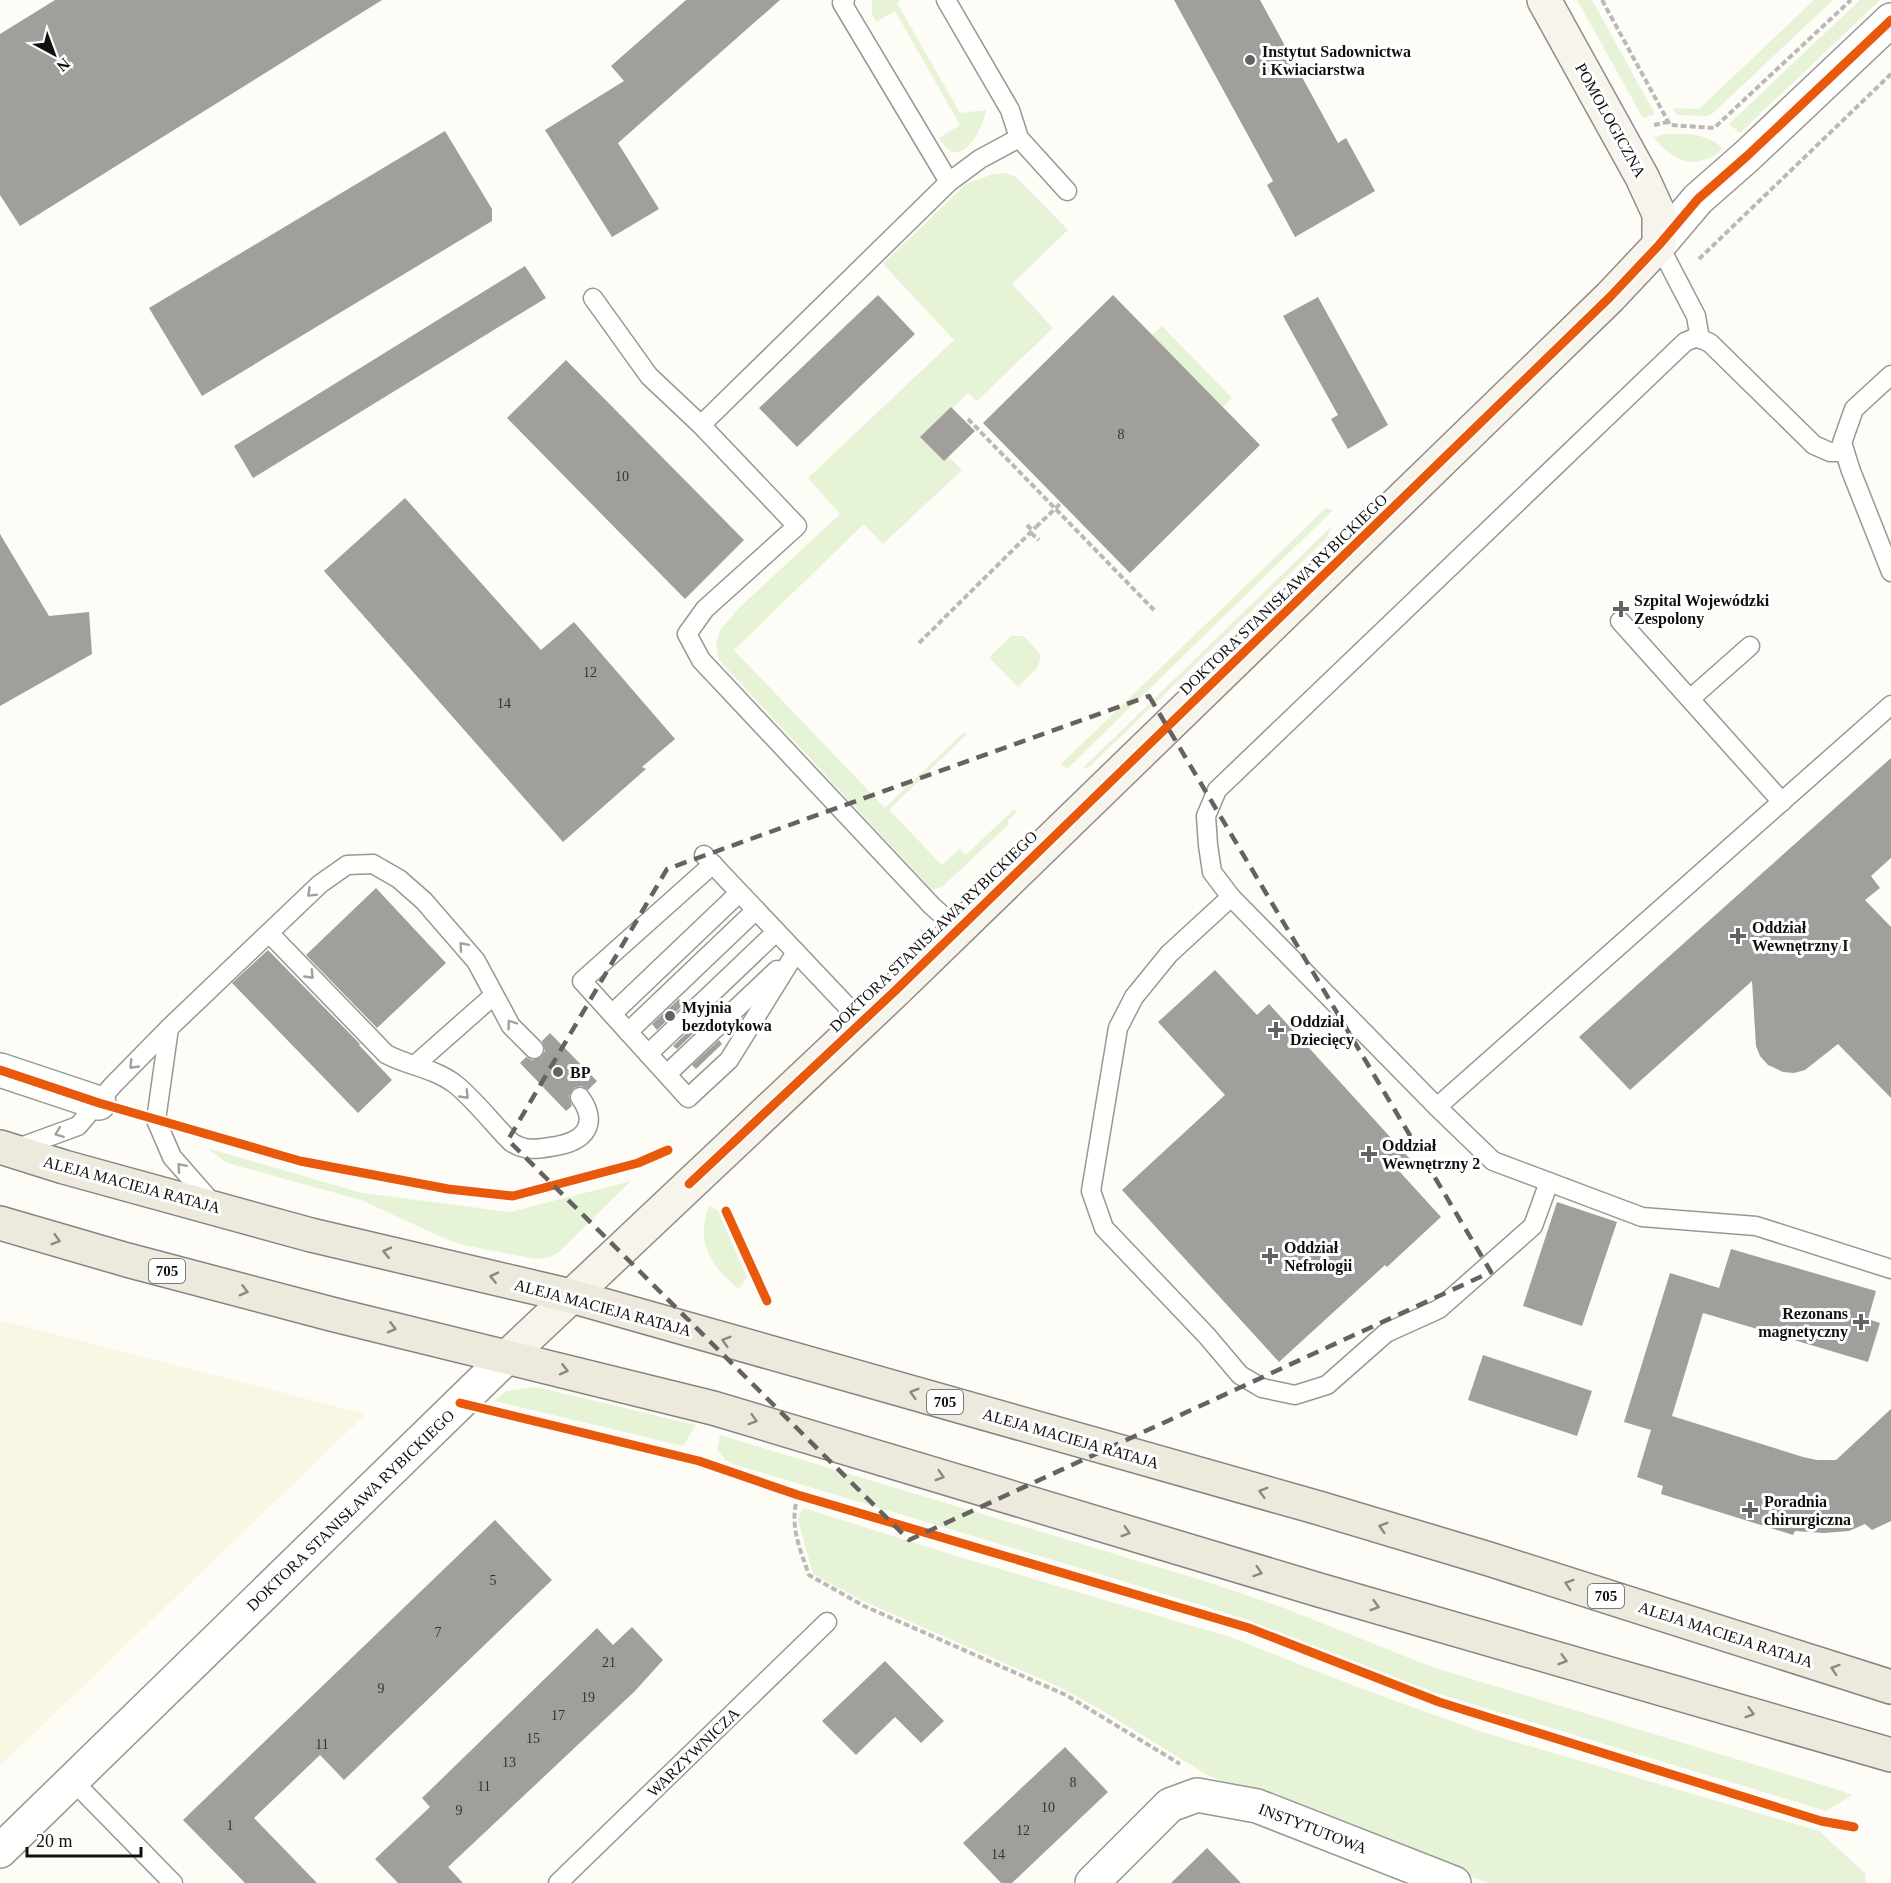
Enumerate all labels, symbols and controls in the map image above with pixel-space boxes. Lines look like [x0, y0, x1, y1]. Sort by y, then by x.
north arrow [24, 24, 84, 84]
place label: Instytut Sadownictwa i Kwiaciarstwa [1262, 43, 1411, 78]
marker: Instytut Sadownictwa i Kwiaciarstwa [1243, 53, 1257, 67]
text: N [53, 55, 73, 75]
street label: POMOLOGICZNA [1572, 60, 1649, 181]
house number: 8 [1118, 427, 1125, 442]
house number: 10 [615, 469, 629, 484]
street label: DOKTORA STANISŁAWA RYBICKIEGO [1176, 490, 1391, 698]
place label: Szpital Wojewódzki Zespolony [1634, 592, 1770, 628]
marker: Szpital Wojewódzki Zespolony [1612, 600, 1630, 618]
house number: 12 [583, 665, 597, 680]
house number: 14 [497, 696, 511, 711]
street label: DOKTORA STANISŁAWA RYBICKIEGO [826, 827, 1041, 1035]
one-way arrow [307, 885, 318, 896]
place label: Oddział Wewnętrzny I [1752, 919, 1848, 955]
marker: Oddział Wewnętrzny I [1729, 927, 1747, 945]
one-way arrow [459, 942, 470, 953]
one-way arrow [302, 968, 313, 979]
place label: Myjnia bezdotykowa [682, 999, 772, 1035]
marker: Myjnia bezdotykowa [663, 1009, 677, 1023]
place label: Oddział Dziecięcy [1290, 1013, 1354, 1049]
one-way arrow [507, 1020, 518, 1031]
marker: Oddział Dziecięcy [1267, 1021, 1285, 1039]
one-way arrow [129, 1058, 140, 1068]
place label: BP [570, 1064, 591, 1081]
marker: BP [551, 1065, 565, 1079]
one-way arrow [458, 1088, 469, 1098]
one-way arrow [54, 1125, 65, 1138]
place label: Oddział Wewnętrzny 2 [1382, 1137, 1480, 1173]
marker: Oddział Wewnętrzny 2 [1360, 1145, 1378, 1163]
street label: ALEJA MACIEJA RATAJA [41, 1153, 223, 1216]
one-way arrow [177, 1163, 188, 1174]
one-way arrow [51, 1232, 61, 1245]
place label: Oddział Nefrologii [1284, 1239, 1353, 1275]
one-way arrow [382, 1247, 392, 1260]
marker: Oddział Nefrologii [1261, 1247, 1279, 1265]
road number: 705 [149, 1259, 185, 1283]
one-way arrow [489, 1272, 499, 1285]
street label: ALEJA MACIEJA RATAJA [512, 1276, 694, 1339]
one-way arrow [239, 1283, 249, 1296]
place label: Rezonans magnetyczny [1758, 1305, 1848, 1341]
marker: Rezonans magnetyczny [1852, 1313, 1870, 1331]
one-way arrow [387, 1321, 397, 1334]
one-way arrow [721, 1336, 732, 1348]
one-way arrow [559, 1363, 569, 1376]
one-way arrow [909, 1388, 920, 1400]
road number: 705 [927, 1390, 963, 1414]
street label: ALEJA MACIEJA RATAJA [981, 1405, 1161, 1472]
street label: DOKTORA STANISŁAWA RYBICKIEGO [243, 1406, 458, 1614]
one-way arrow [747, 1413, 758, 1425]
one-way arrow [934, 1469, 945, 1481]
one-way arrow [1258, 1487, 1269, 1499]
place label: Poradnia chirurgiczna [1764, 1493, 1851, 1529]
marker: Poradnia chirurgiczna [1741, 1501, 1759, 1519]
one-way arrow [1378, 1522, 1389, 1534]
one-way arrow [1121, 1525, 1131, 1537]
one-way arrow [1252, 1564, 1263, 1577]
house number: 5 [490, 1573, 497, 1588]
one-way arrow [1564, 1579, 1575, 1592]
road number: 705 [1588, 1584, 1624, 1608]
street label: ALEJA MACIEJA RATAJA [1636, 1598, 1816, 1671]
one-way arrow [1369, 1599, 1380, 1611]
house number: 7 [435, 1625, 442, 1640]
one-way arrow [1558, 1652, 1568, 1665]
house number: 21 [602, 1655, 616, 1670]
one-way arrow [1830, 1664, 1841, 1676]
house number: 9 [378, 1681, 385, 1696]
house number: 19 [581, 1690, 595, 1705]
street label: WARZYWNICZA [644, 1704, 743, 1800]
one-way arrow [1745, 1706, 1755, 1718]
house number: 17 [551, 1708, 565, 1723]
house number: 15 [526, 1731, 540, 1746]
house number: 11 [315, 1737, 329, 1752]
house number: 13 [502, 1755, 516, 1770]
house number: 8 [1070, 1775, 1077, 1790]
house number: 11 [477, 1779, 491, 1794]
house number: 10 [1041, 1800, 1055, 1815]
street label: INSTYTUTOWA [1256, 1800, 1370, 1857]
house number: 9 [456, 1803, 463, 1818]
house number: 1 [227, 1818, 234, 1833]
scale bar [27, 1820, 141, 1858]
house number: 12 [1016, 1823, 1030, 1838]
text: 20 m [36, 1831, 73, 1851]
house number: 14 [991, 1847, 1005, 1862]

